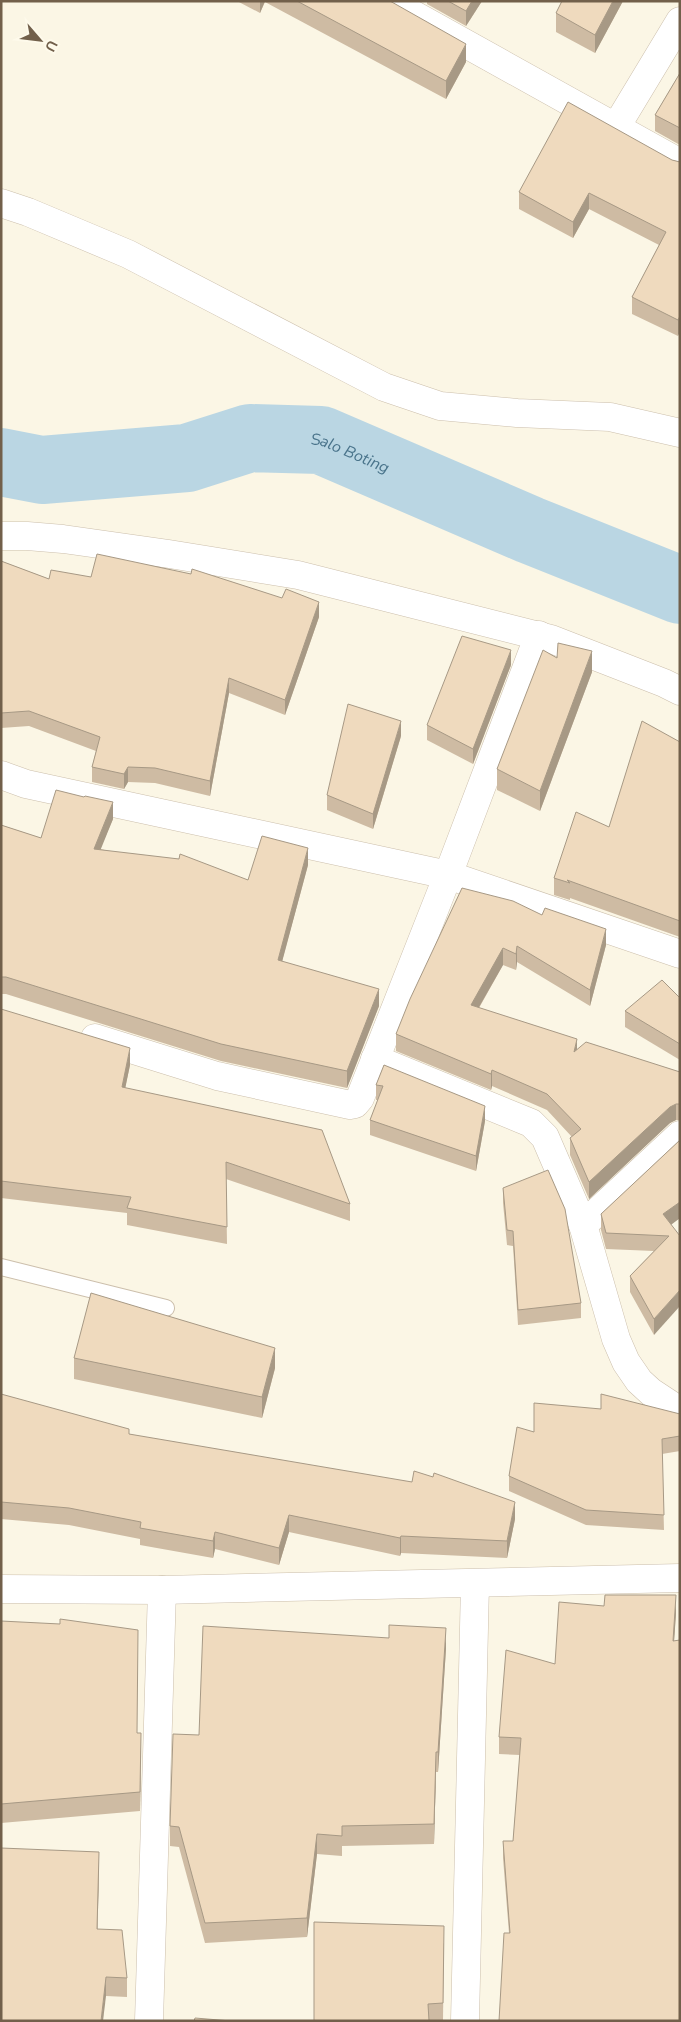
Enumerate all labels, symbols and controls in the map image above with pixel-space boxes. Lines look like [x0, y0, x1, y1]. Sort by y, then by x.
north arrow [15, 15, 65, 65]
text: U [40, 37, 62, 55]
water label: Salo Boting [311, 429, 393, 479]

